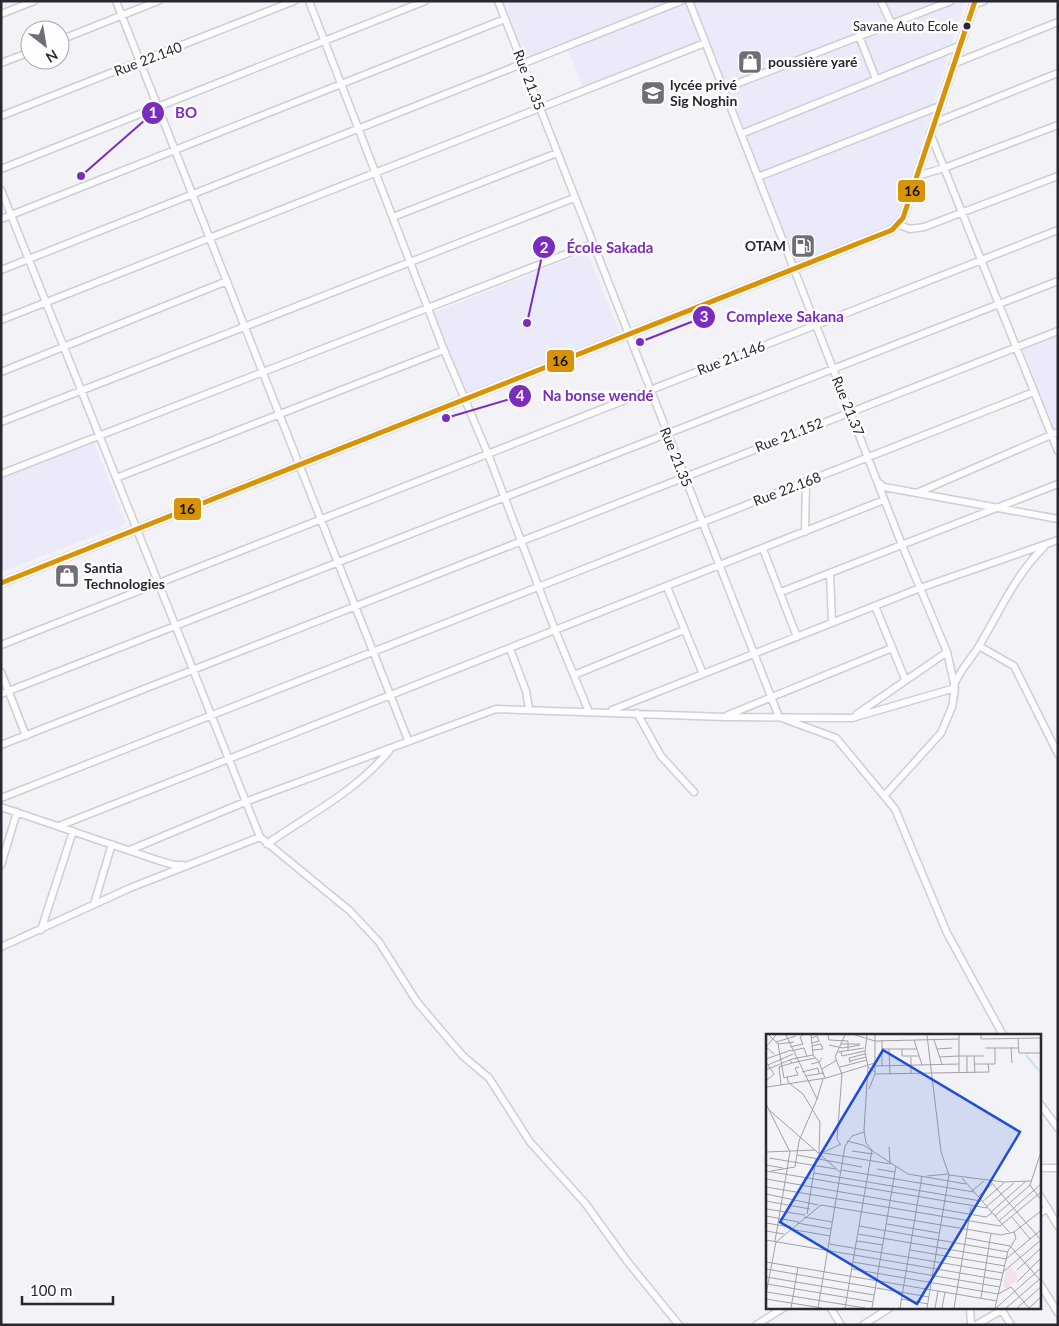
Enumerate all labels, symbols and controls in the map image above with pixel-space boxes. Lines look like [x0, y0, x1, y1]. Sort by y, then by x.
place label: Savane Auto Ecole [853, 18, 958, 34]
north arrow [20, 20, 70, 70]
marker: Savane Auto Ecole [962, 21, 972, 31]
street label: Rue 22.140 [112, 38, 184, 79]
text: N [43, 47, 61, 67]
street label: Rue 21.35 [510, 47, 549, 112]
shop icon: poussière yaré [737, 49, 763, 75]
place label: poussière yaré [768, 53, 858, 70]
place label: lycée privé Sig Noghin [670, 76, 738, 109]
school or university icon: lycée privé Sig Noghin [640, 80, 666, 106]
callout: BO [140, 98, 207, 128]
text: 1 [149, 103, 157, 121]
text: BO [175, 103, 197, 121]
line badge: 16 [897, 179, 926, 203]
text: 16 [904, 182, 920, 199]
callout: École Sakada [531, 232, 663, 262]
fuel station icon: OTAM [790, 233, 816, 259]
place label: OTAM [745, 237, 786, 254]
text: 2 [540, 238, 549, 256]
text: École Sakada [567, 238, 653, 256]
callout: Complexe Sakana [691, 302, 854, 332]
text: 3 [700, 307, 708, 325]
text: Complexe Sakana [726, 307, 844, 325]
street label: Rue 21.146 [695, 337, 767, 378]
line badge: 16 [546, 349, 575, 373]
text: 16 [552, 352, 568, 369]
street label: Rue 21.37 [829, 373, 868, 438]
callout: Na bonse wendé [507, 381, 663, 411]
text: 4 [516, 386, 525, 404]
text: Na bonse wendé [542, 386, 654, 404]
street label: Rue 21.152 [753, 414, 825, 455]
street label: Rue 21.35 [657, 424, 696, 489]
street label: Rue 22.168 [751, 468, 823, 509]
line badge: 16 [173, 497, 202, 521]
text: 16 [179, 500, 195, 517]
place label: Santia Technologies [84, 559, 165, 592]
shop icon: Santia Technologies [54, 563, 80, 589]
inset map [766, 1034, 1042, 1308]
scale bar [22, 1274, 114, 1306]
text: 100 m [30, 1281, 72, 1299]

